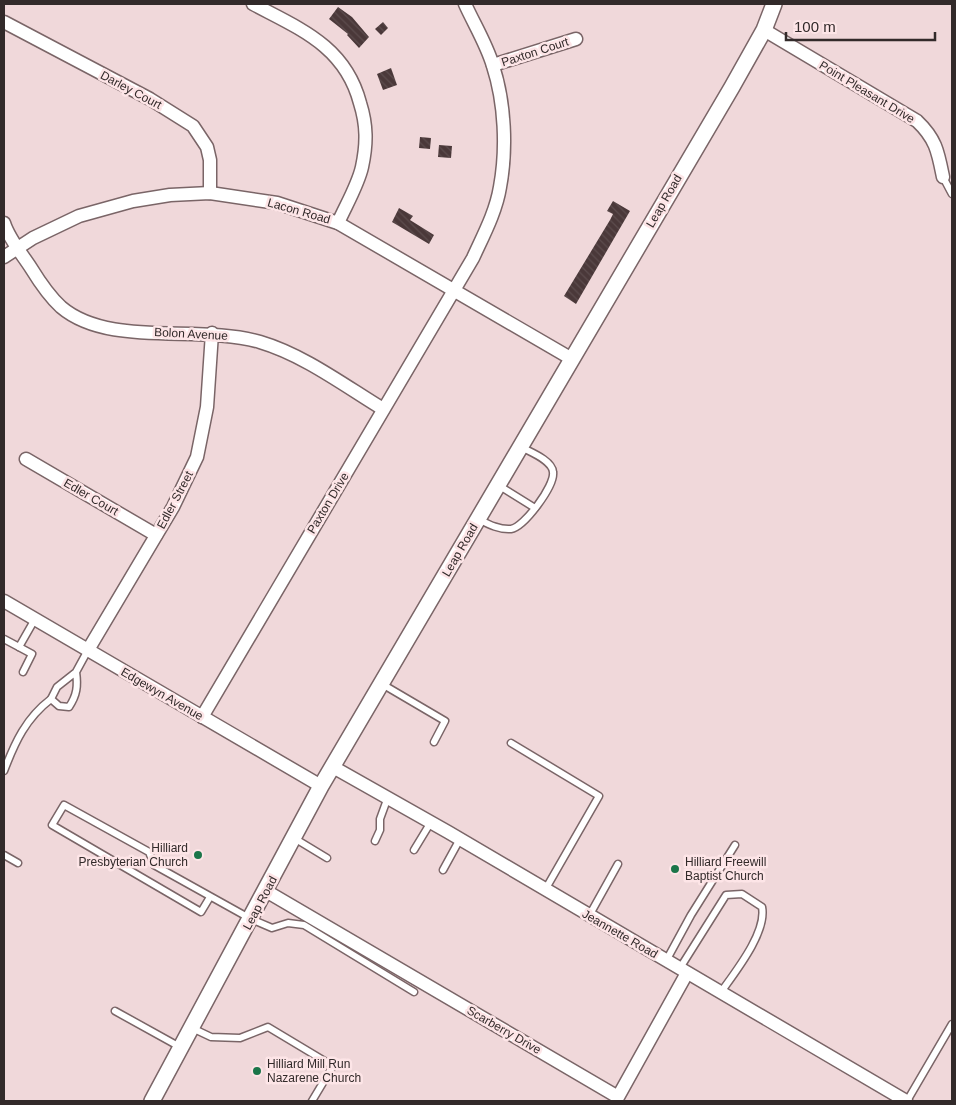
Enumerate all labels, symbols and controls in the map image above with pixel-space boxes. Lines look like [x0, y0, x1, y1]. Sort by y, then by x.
scale bar [786, 10, 935, 42]
text: 100 m [794, 18, 836, 35]
street label: Paxton Court [500, 34, 571, 69]
street label: Point Pleasant Drive [817, 58, 917, 126]
street label: Darley Court [98, 68, 165, 112]
street label: Leap Road [643, 172, 685, 230]
street label: Lacon Road [266, 195, 332, 227]
street label: Bolon Avenue [154, 325, 229, 343]
street label: Edler Street [154, 468, 196, 531]
street label: Paxton Drive [304, 470, 352, 536]
street label: Edler Court [61, 476, 121, 519]
street label: Leap Road [439, 521, 481, 579]
street label: Edgewyn Avenue [118, 665, 206, 723]
place label: Hilliard Presbyterian Church [79, 841, 188, 869]
marker: Hilliard Presbyterian Church [192, 849, 204, 861]
place label: Hilliard Freewill Baptist Church [685, 855, 766, 883]
marker: Hilliard Freewill Baptist Church [669, 863, 681, 875]
street label: Leap Road [240, 874, 280, 932]
street label: Jeannette Road [580, 907, 660, 961]
street label: Scarberry Drive [464, 1003, 544, 1057]
place label: Hilliard Mill Run Nazarene Church [267, 1057, 361, 1085]
marker: Hilliard Mill Run Nazarene Church [251, 1065, 263, 1077]

